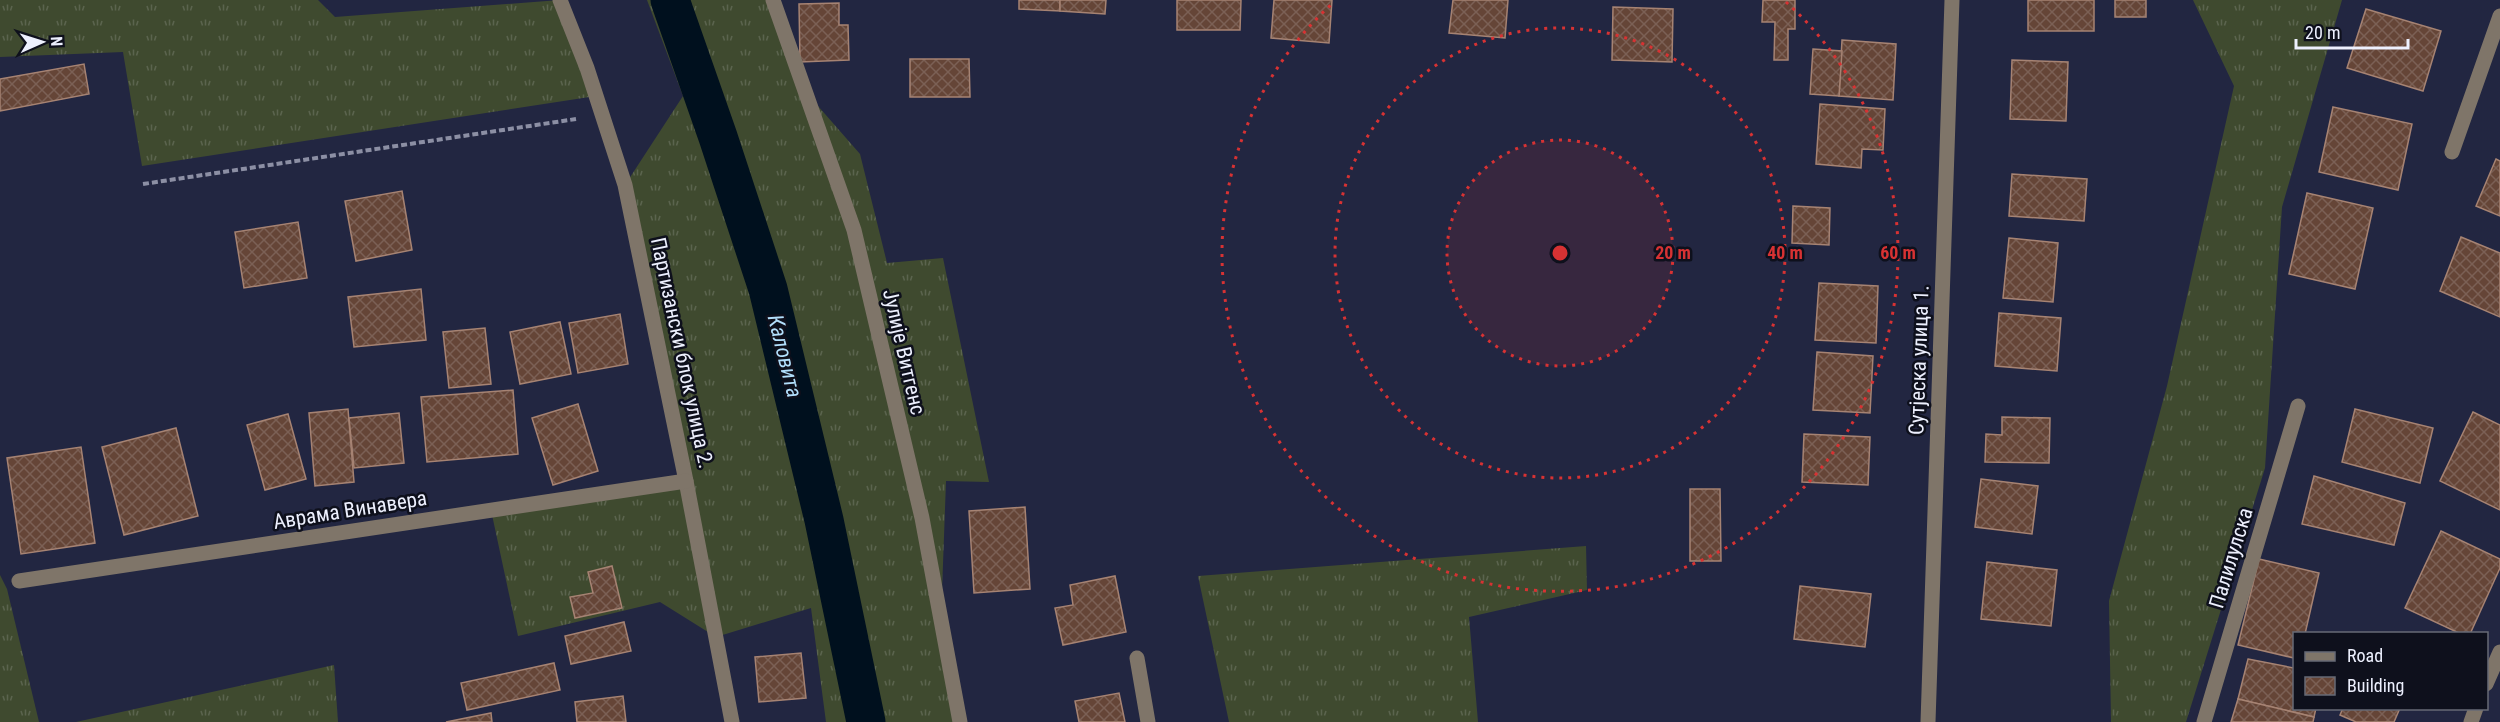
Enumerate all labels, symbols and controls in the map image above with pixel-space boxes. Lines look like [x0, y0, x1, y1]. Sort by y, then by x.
north arrow [12, 12, 72, 72]
scale bar [2296, 12, 2408, 50]
text: 20 m [2305, 22, 2340, 43]
text: N [47, 36, 66, 47]
street label: Партизански блок улица 2. [646, 235, 718, 471]
text: 20 m [1655, 242, 1691, 263]
text: 40 m [1767, 242, 1803, 263]
text: 60 m [1880, 242, 1916, 263]
centre of rings [1550, 243, 1570, 263]
street label: Сутјеска улица 1. [1904, 284, 1934, 436]
street label: Јулије Витгенс [878, 287, 930, 417]
water label: Каловита [763, 312, 807, 400]
street label: Аврама Винавера [271, 486, 429, 534]
street label: Палилулска [2204, 505, 2258, 611]
legend [2293, 632, 2488, 710]
text: Road [2347, 645, 2383, 666]
text: Building [2347, 675, 2404, 696]

